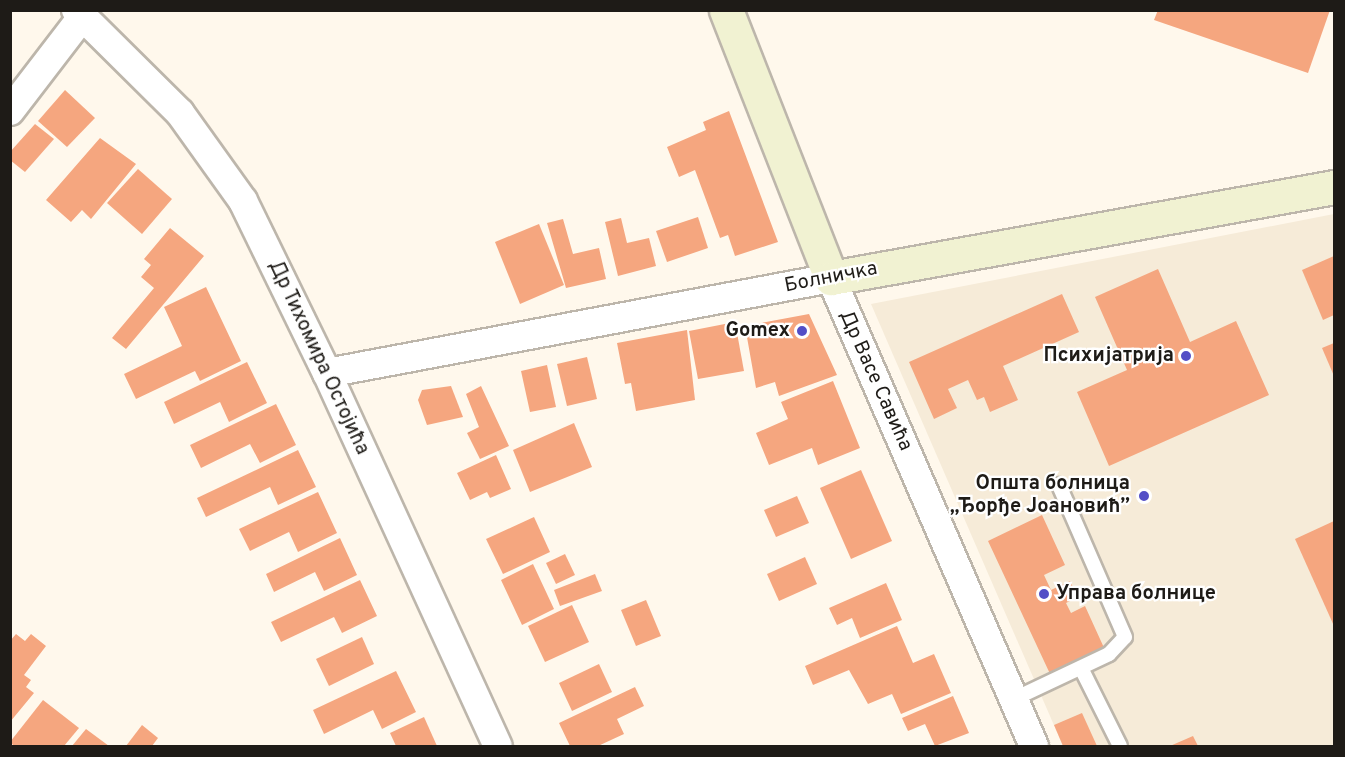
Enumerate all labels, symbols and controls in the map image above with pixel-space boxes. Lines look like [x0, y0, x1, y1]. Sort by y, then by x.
street label: Др Тихомира Остојића [262, 257, 374, 459]
street label: Болничка [783, 257, 879, 299]
street label: Др Васе Савића [833, 307, 917, 455]
place label: Gomex [725, 319, 790, 343]
marker: Gomex [795, 324, 809, 338]
place label: Психијатрија [1043, 344, 1174, 368]
marker: Психијатрија [1179, 349, 1193, 363]
place label: Општа болница „Ђорђе Јоановић” [950, 472, 1130, 519]
marker: Општа болница „Ђорђе Јоановић” [1135, 487, 1153, 505]
place label: Управа болнице [1056, 582, 1216, 606]
marker: Управа болнице [1037, 587, 1051, 601]

